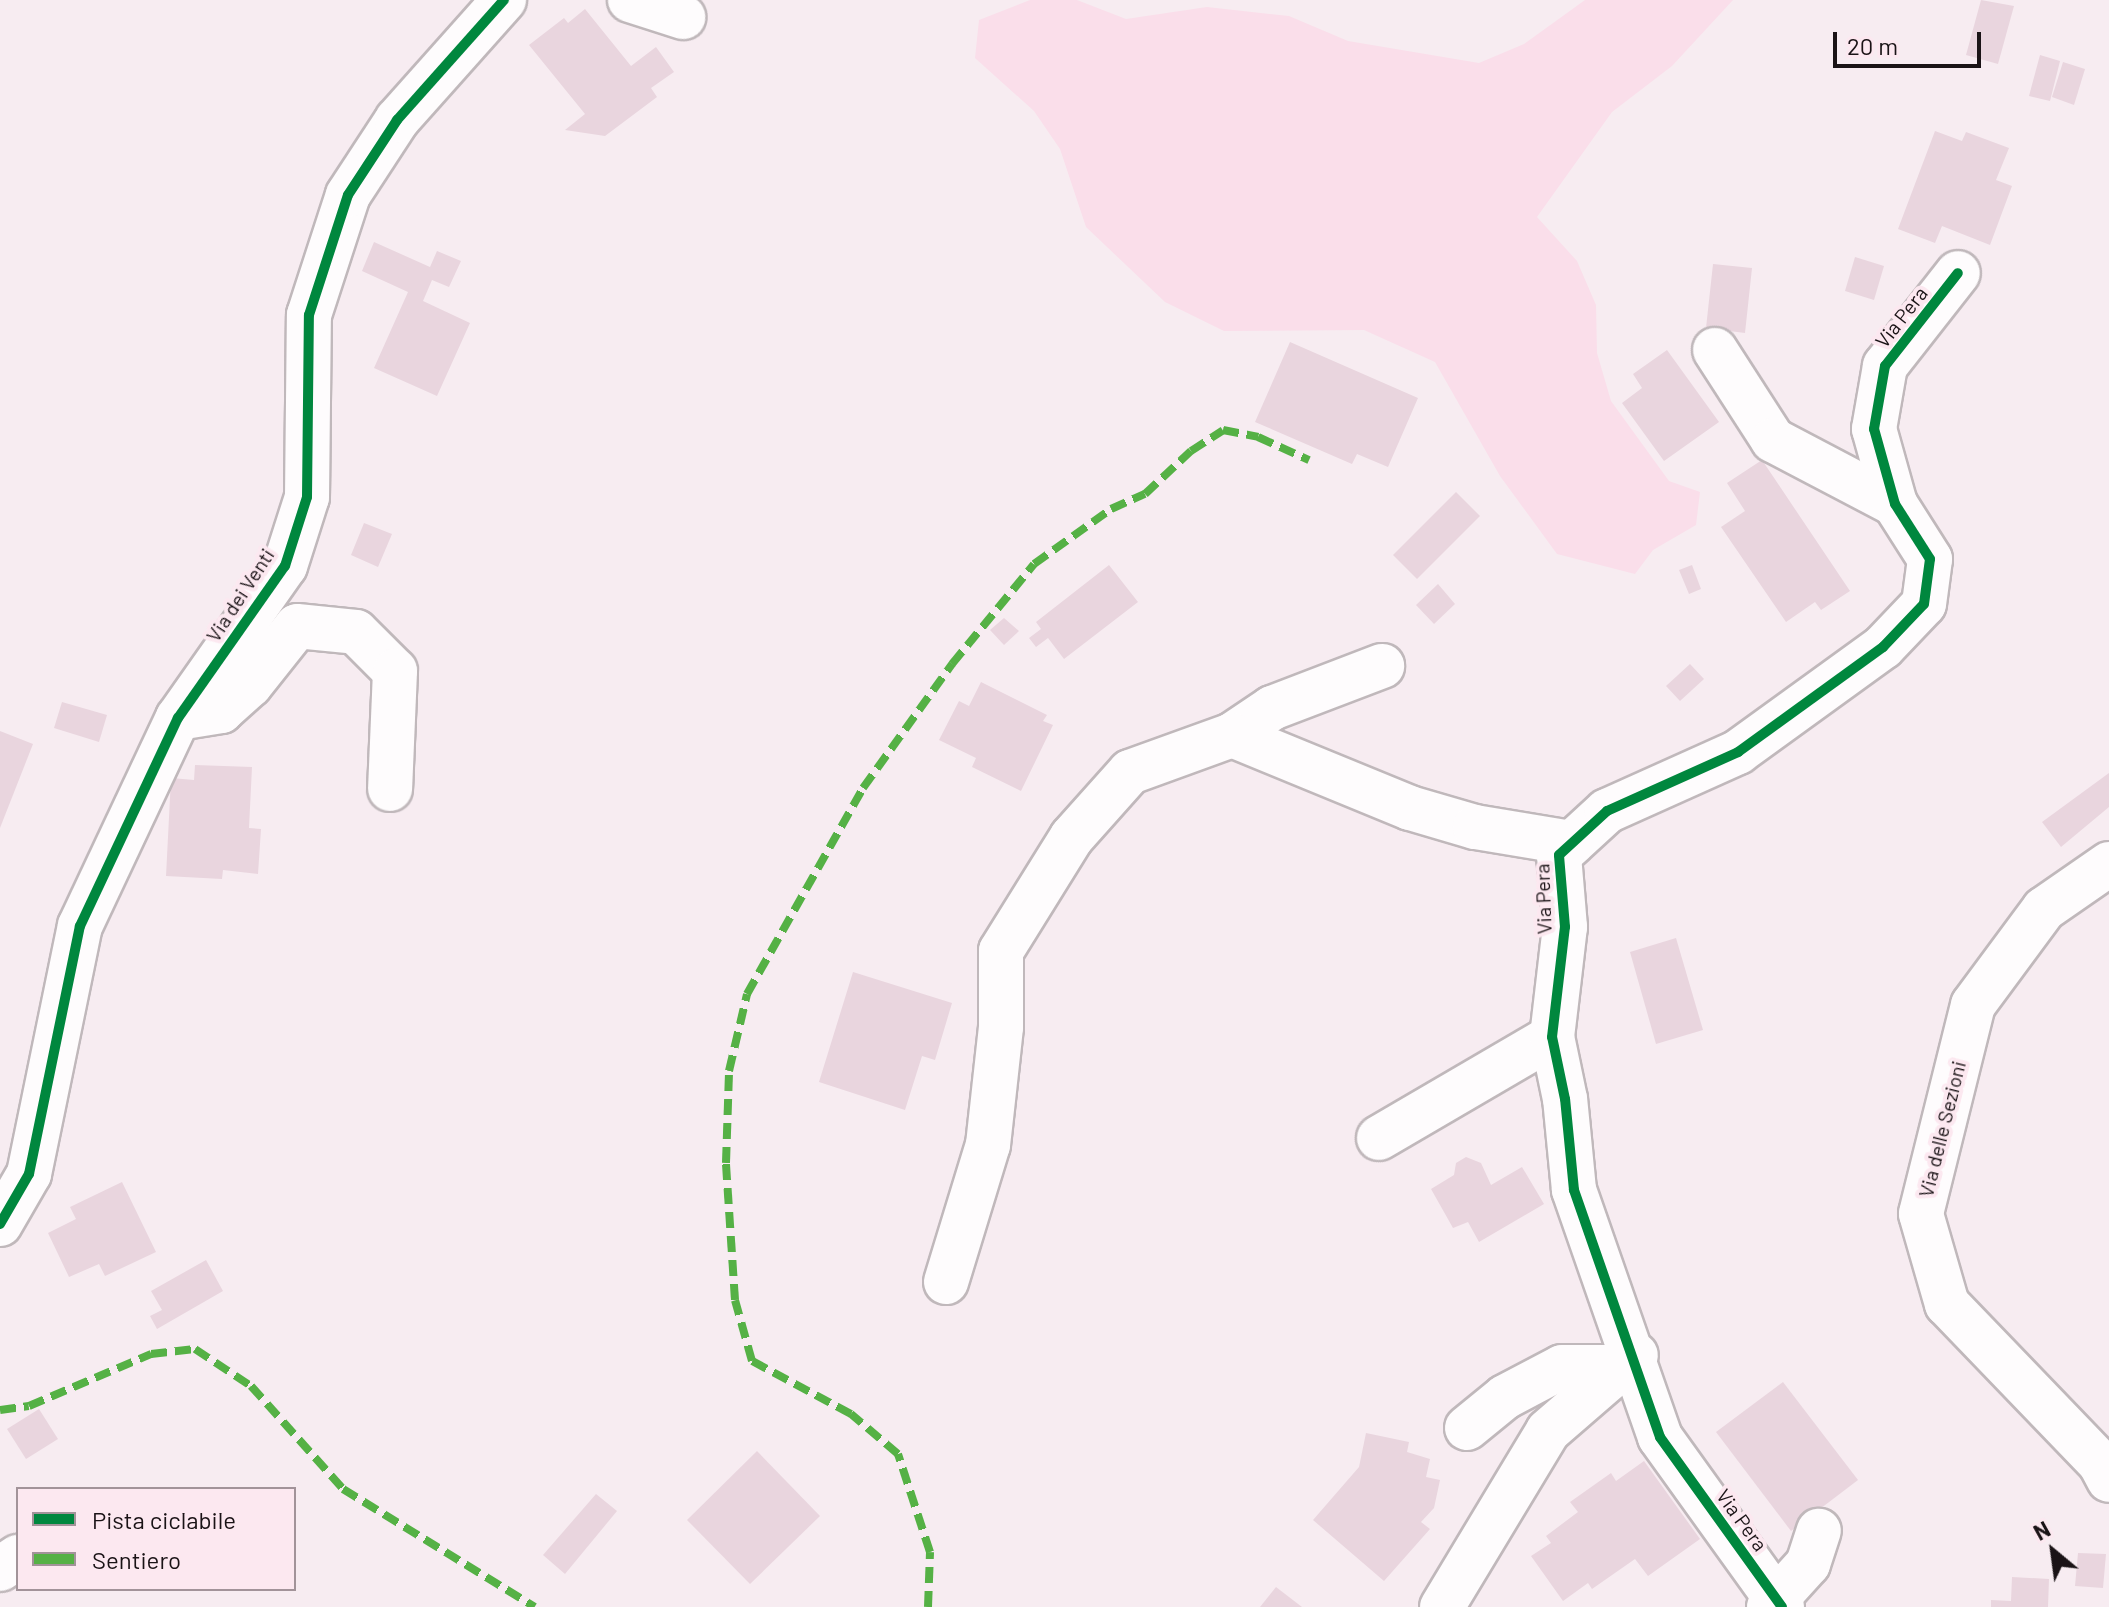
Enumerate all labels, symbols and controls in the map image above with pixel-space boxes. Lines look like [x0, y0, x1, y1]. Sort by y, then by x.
scale bar [1837, 16, 1985, 66]
text: 20 m [1847, 31, 1898, 60]
street label: Via Pera [1870, 282, 1932, 352]
street label: Via dei Venti [201, 544, 279, 646]
street label: Via Pera [1530, 863, 1556, 935]
street label: Via delle Sezioni [1913, 1058, 1971, 1200]
street label: Via Pera [1712, 1484, 1772, 1556]
legend [16, 1487, 296, 1591]
text: Pista ciclabile [92, 1505, 236, 1534]
north arrow [2013, 1511, 2093, 1591]
text: N [2029, 1515, 2054, 1545]
text: Sentiero [92, 1545, 181, 1574]

